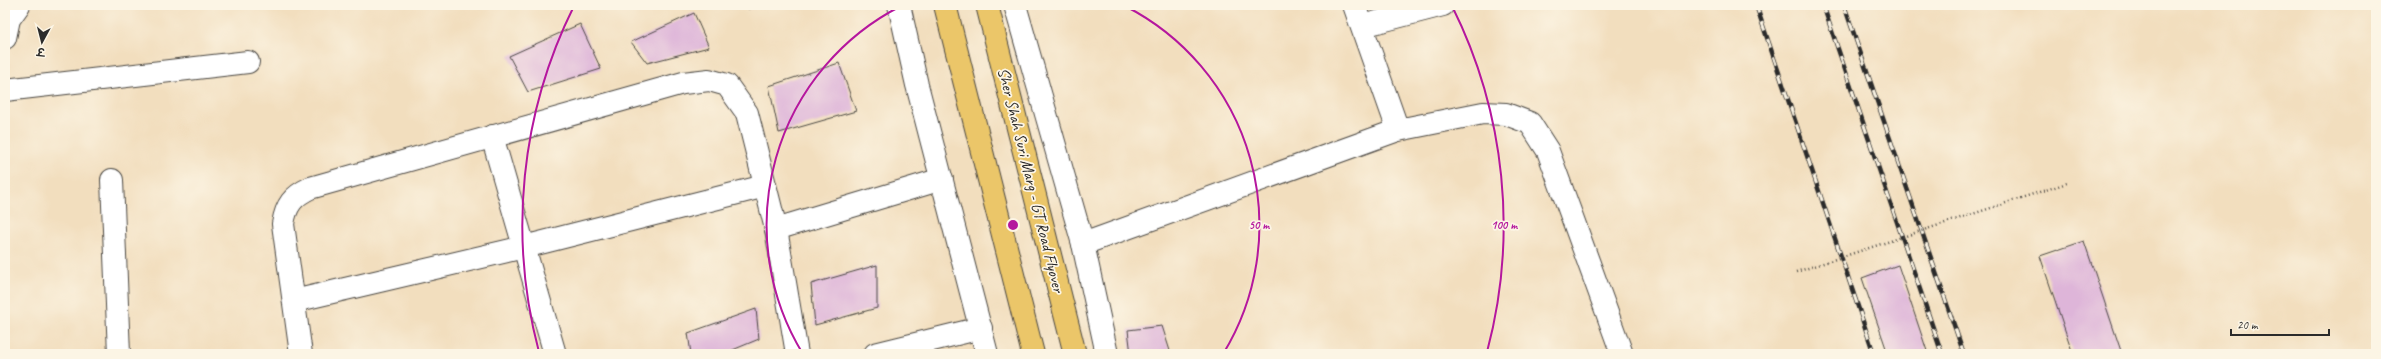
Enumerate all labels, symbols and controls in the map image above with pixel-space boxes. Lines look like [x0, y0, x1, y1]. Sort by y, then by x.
north arrow [22, 22, 62, 62]
text: उ [35, 44, 46, 59]
street label: Sher Shah Suri Marg - GT Road Flyover [993, 65, 1070, 296]
text: 50 m [1249, 217, 1270, 233]
text: 100 m [1491, 217, 1518, 233]
centre of rings [1006, 218, 1020, 232]
scale bar [2231, 311, 2329, 337]
text: 20 m [2237, 317, 2259, 333]

